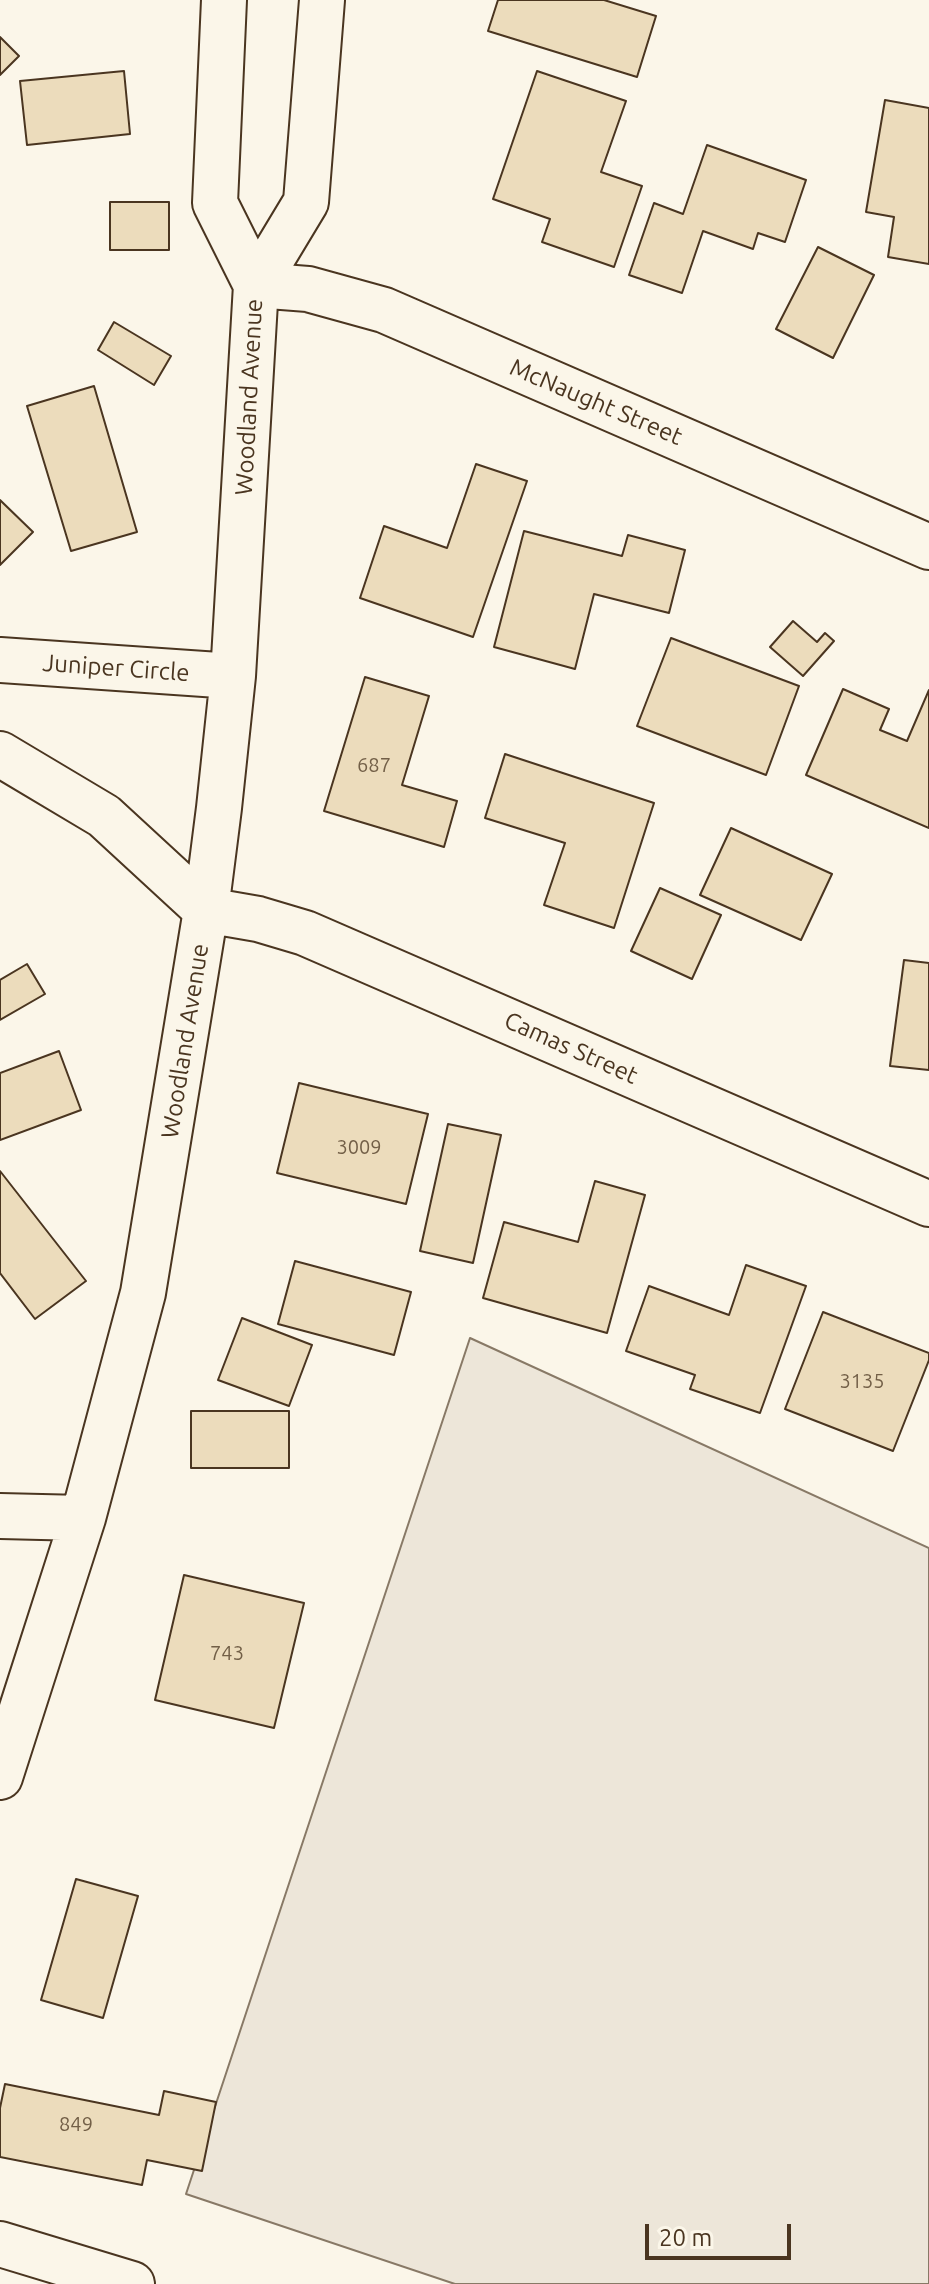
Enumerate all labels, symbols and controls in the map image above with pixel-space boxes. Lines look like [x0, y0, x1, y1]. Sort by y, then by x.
street label: Woodland Avenue [229, 298, 269, 496]
street label: McNaught Street [505, 353, 687, 451]
street label: Juniper Circle [42, 648, 190, 688]
house number: 687 [357, 753, 391, 777]
street label: Woodland Avenue [155, 942, 215, 1140]
street label: Camas Street [500, 1006, 642, 1090]
house number: 3009 [336, 1135, 382, 1159]
house number: 3135 [839, 1369, 885, 1393]
house number: 743 [210, 1641, 244, 1665]
house number: 849 [59, 2112, 93, 2136]
scale bar [649, 2208, 795, 2258]
text: 20 m [659, 2224, 712, 2251]

